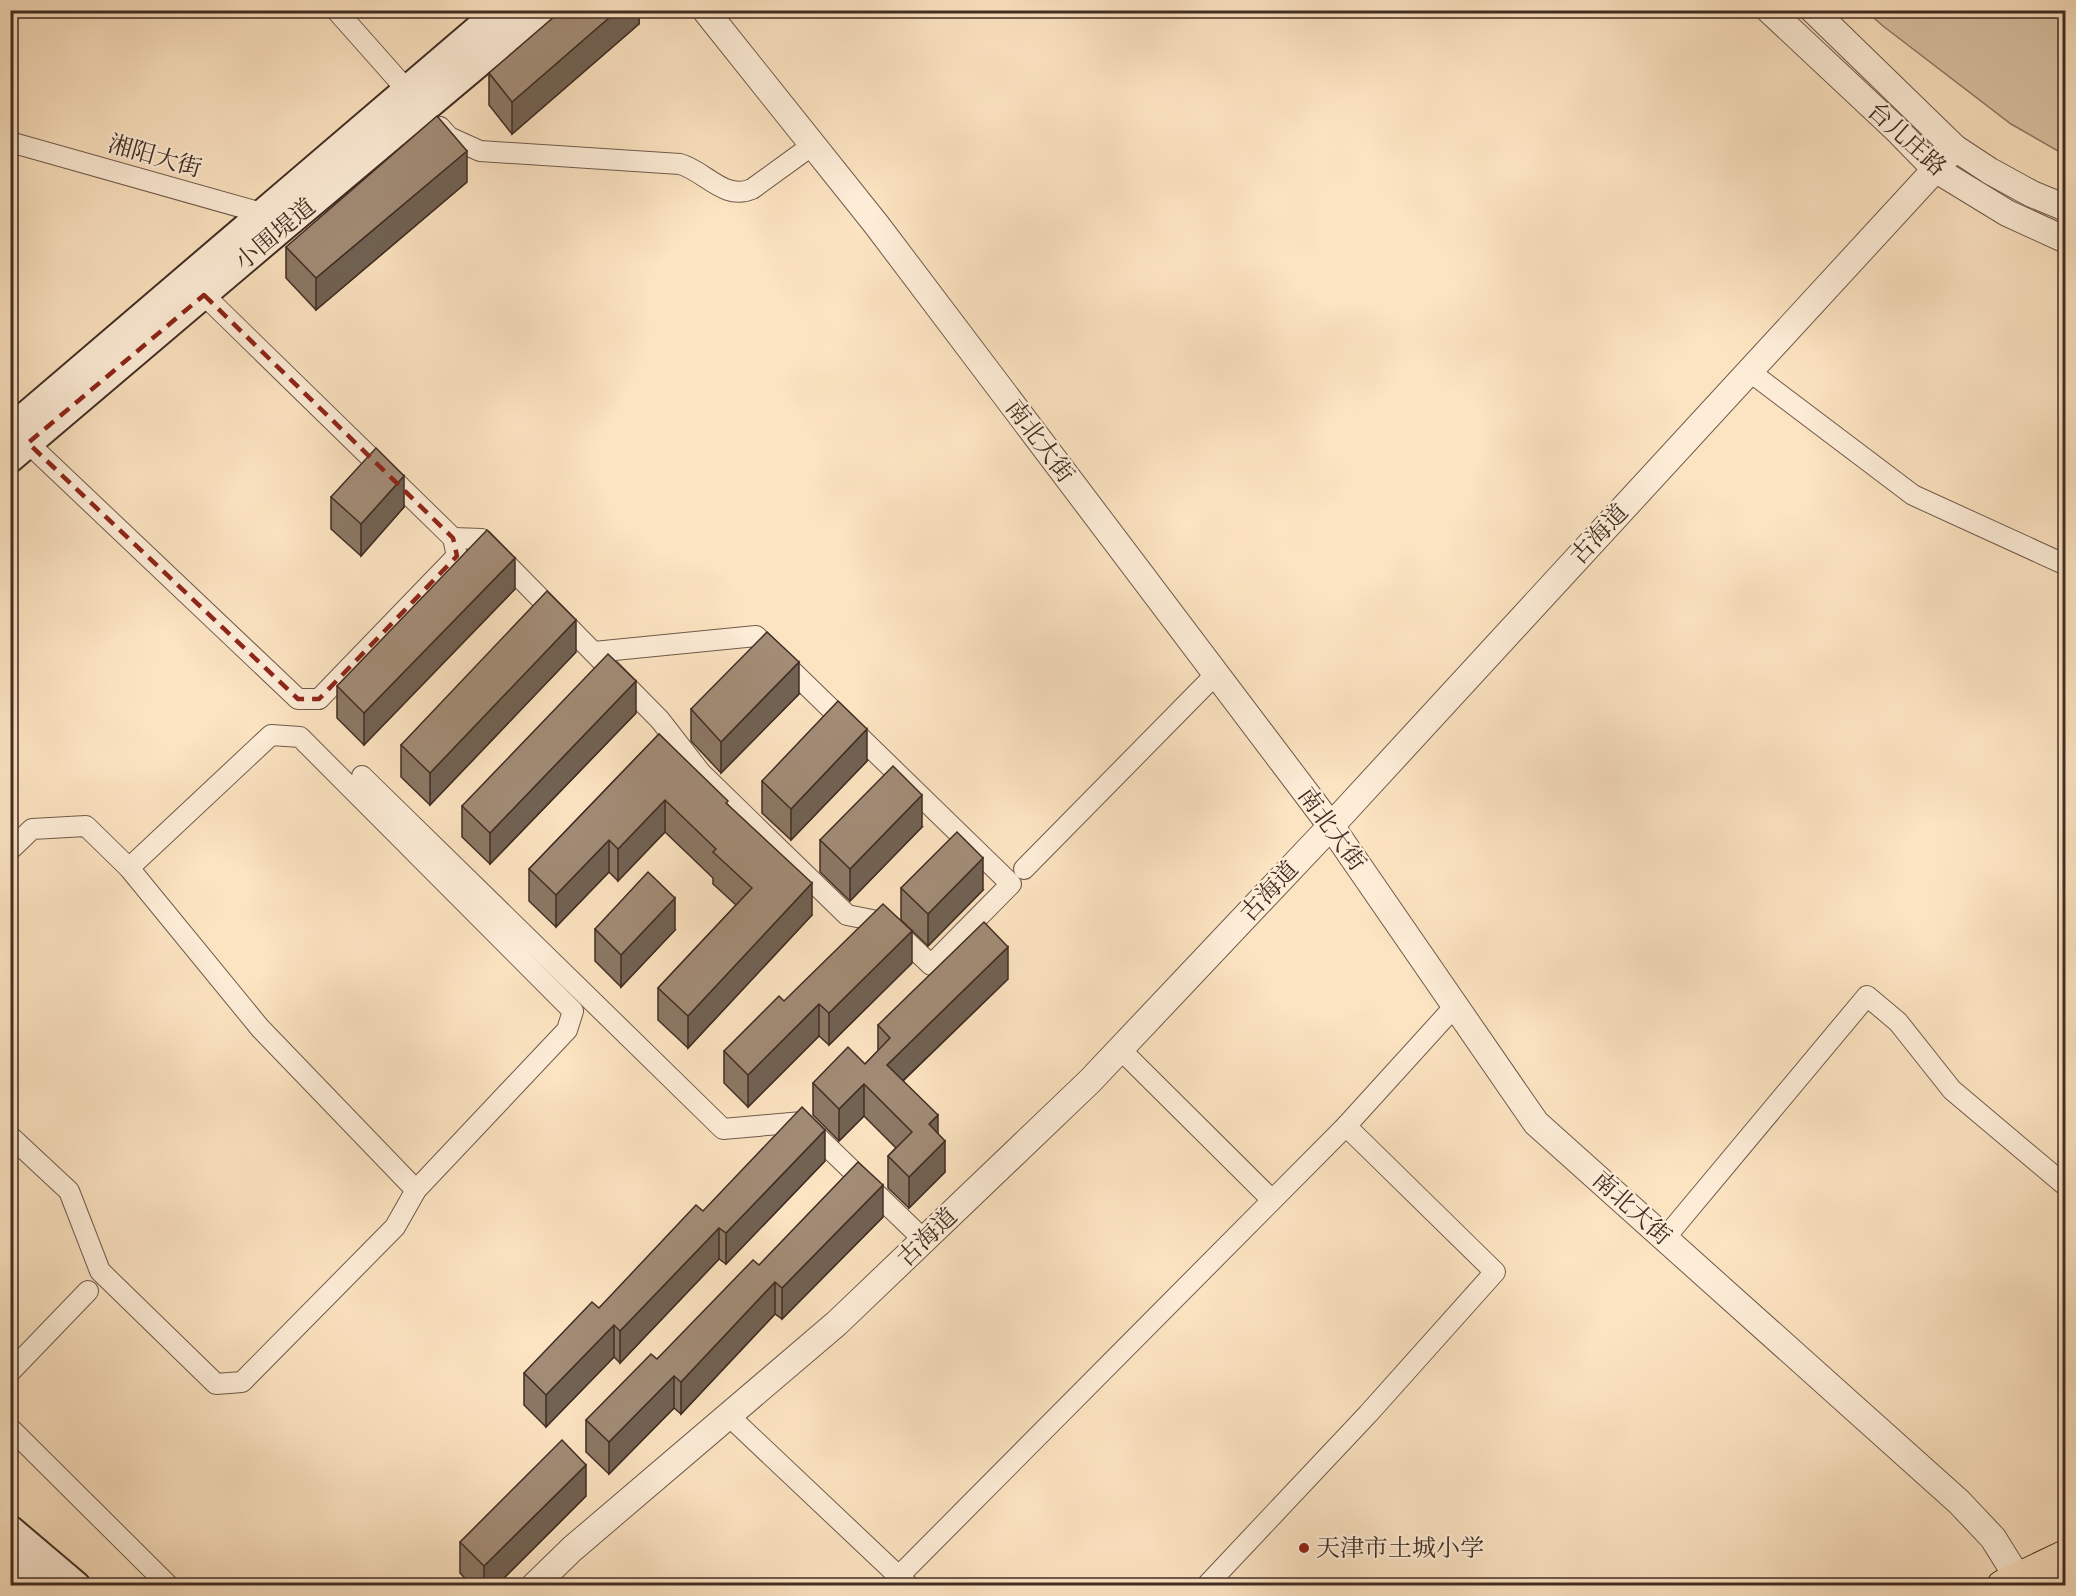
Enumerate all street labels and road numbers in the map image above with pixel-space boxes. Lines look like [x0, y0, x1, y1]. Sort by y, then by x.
street label: 台儿庄路 [1859, 96, 1953, 185]
street label: 湘阳大街 [104, 128, 205, 187]
street label: 小围堤道 [229, 192, 324, 279]
street label: 南北大街 [996, 394, 1081, 491]
street label: 古海道 [1563, 497, 1637, 573]
street label: 南北大街 [1288, 781, 1372, 879]
street label: 古海道 [1233, 854, 1307, 930]
street label: 南北大街 [1584, 1165, 1678, 1254]
street label: 古海道 [891, 1201, 966, 1276]

